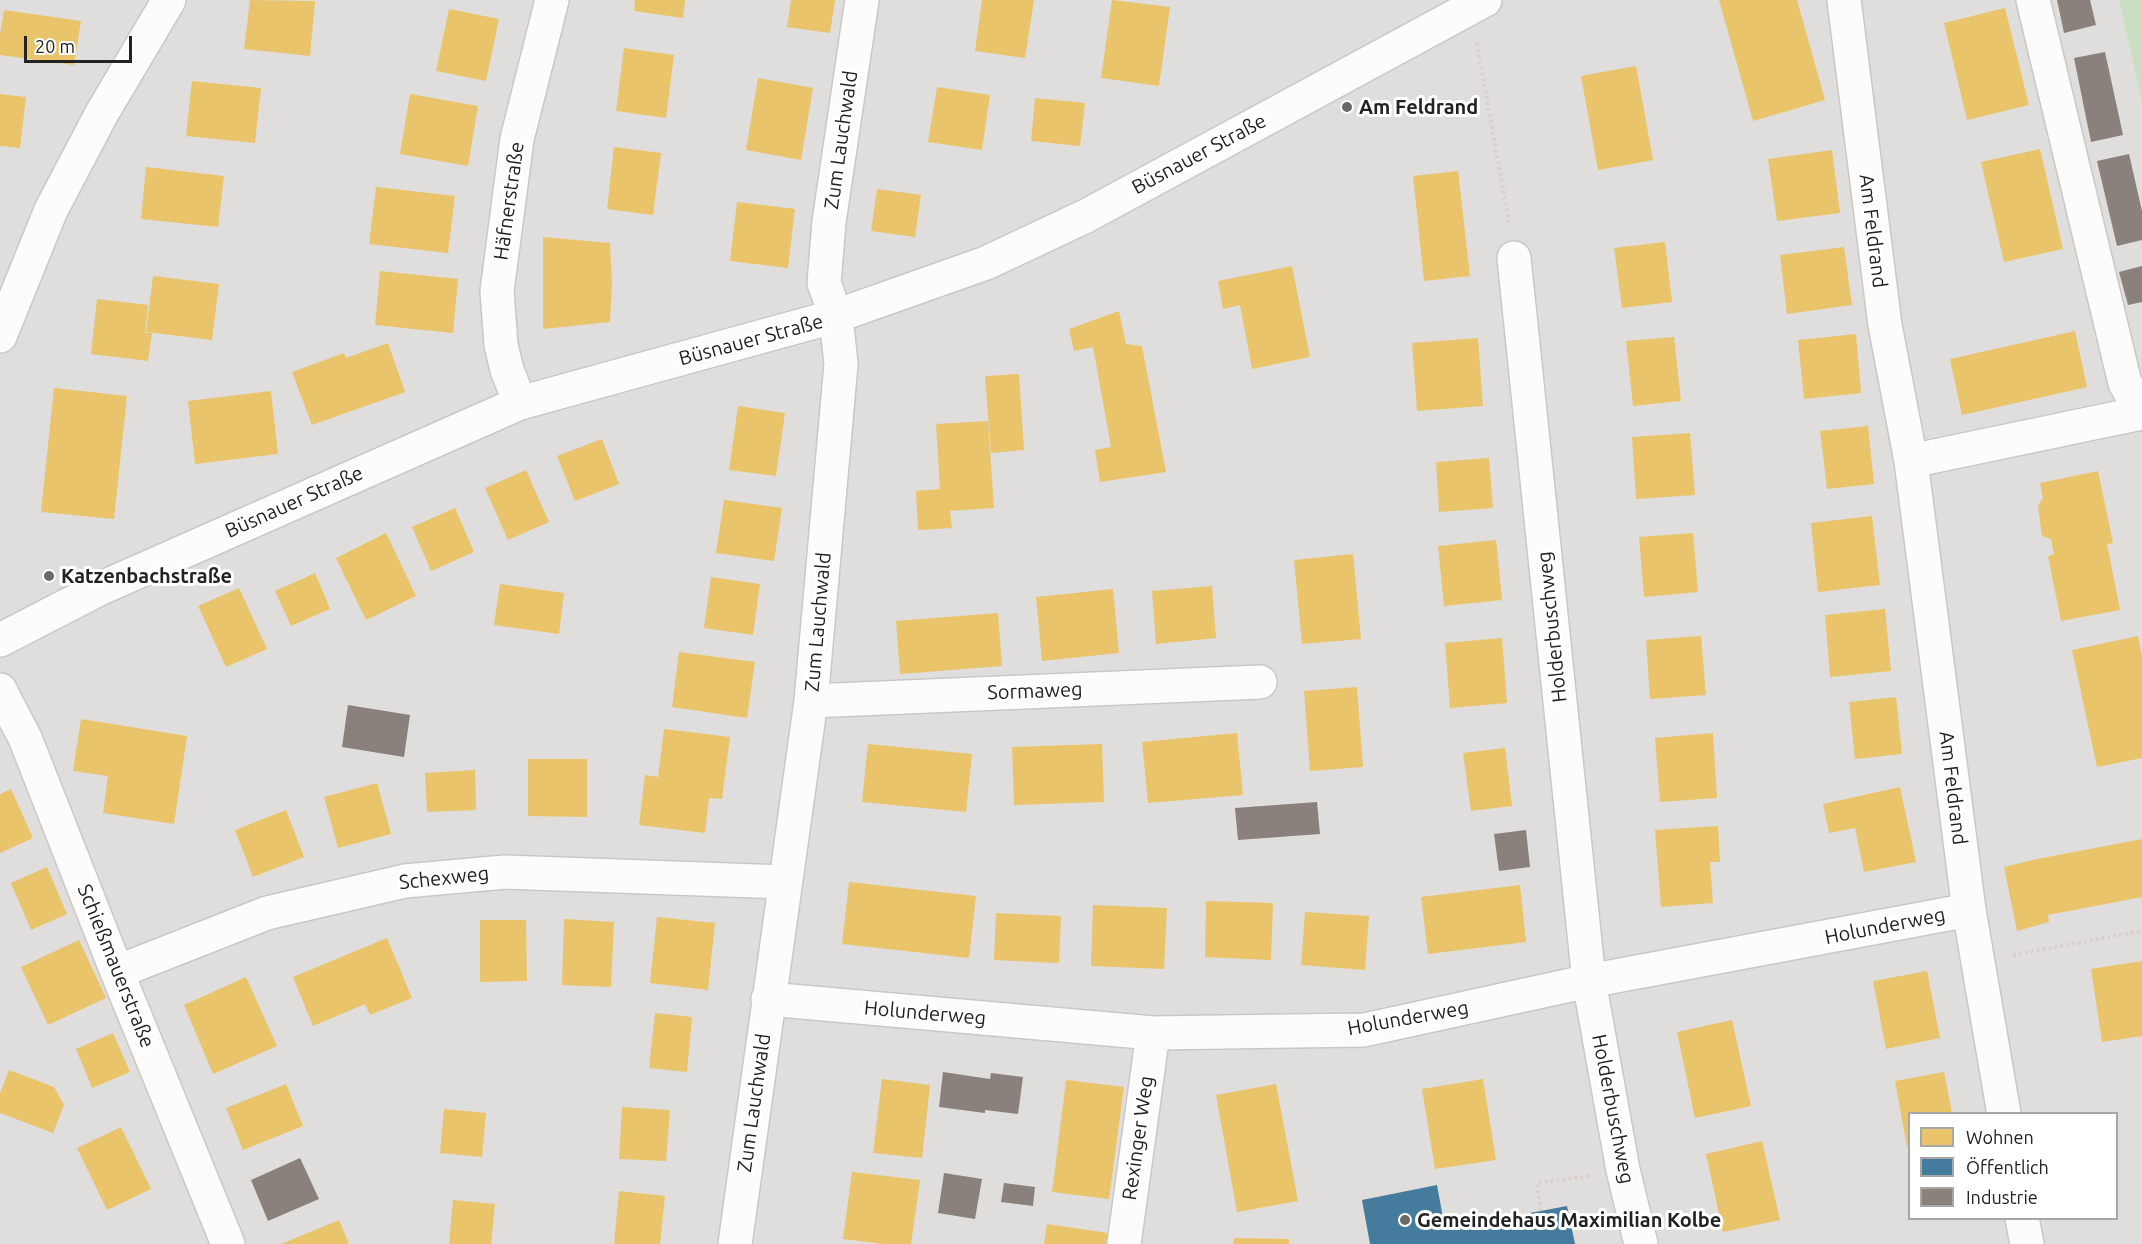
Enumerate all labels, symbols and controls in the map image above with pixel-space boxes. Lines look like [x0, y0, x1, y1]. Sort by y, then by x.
scale bar [27, 24, 135, 62]
text: 20 m [35, 36, 75, 56]
street label: Zum Lauchwald [819, 69, 863, 211]
place label: Am Feldrand [1359, 95, 1478, 119]
marker: Am Feldrand [1340, 100, 1354, 114]
street label: Büsnauer Straße [1128, 109, 1270, 199]
street label: Häfnerstraße [489, 140, 529, 262]
street label: Am Feldrand [1854, 173, 1892, 289]
street label: Büsnauer Straße [676, 309, 826, 371]
street label: Büsnauer Straße [221, 461, 367, 543]
street label: Holderbuschweg [1532, 550, 1572, 704]
street label: Zum Lauchwald [800, 551, 836, 693]
place label: Katzenbachstraße [61, 564, 232, 588]
marker: Katzenbachstraße [42, 569, 56, 583]
street label: Sormaweg [987, 677, 1083, 705]
street label: Am Feldrand [1934, 730, 1972, 846]
street label: Schexweg [398, 861, 490, 895]
street label: Schießmauerstraße [72, 881, 160, 1051]
street label: Holunderweg [1823, 903, 1947, 949]
street label: Holunderweg [863, 996, 987, 1030]
street label: Holunderweg [1346, 996, 1470, 1040]
street label: Zum Lauchwald [732, 1032, 776, 1174]
street label: Holderbuschweg [1587, 1032, 1639, 1186]
street label: Rexinger Weg [1117, 1074, 1159, 1202]
legend [1908, 1112, 2118, 1220]
text: Wohnen [1966, 1127, 2034, 1147]
text: Öffentlich [1966, 1157, 2049, 1177]
text: Industrie [1966, 1187, 2038, 1207]
place label: Gemeindehaus Maximilian Kolbe [1417, 1208, 1721, 1232]
marker: Gemeindehaus Maximilian Kolbe [1398, 1213, 1412, 1227]

